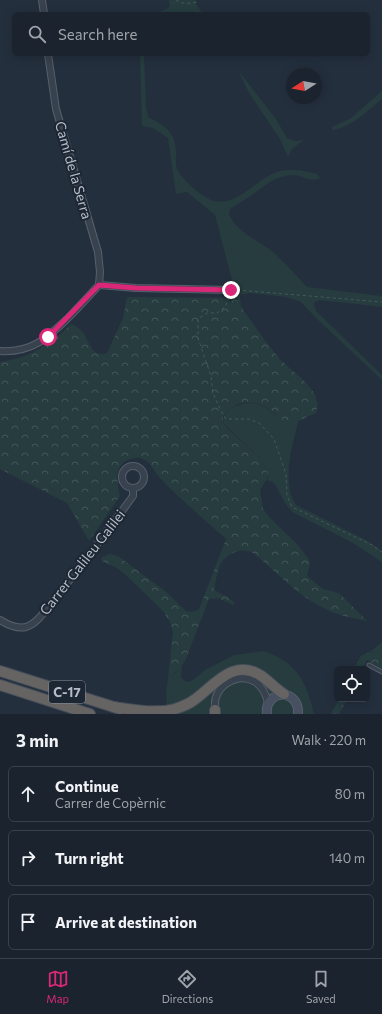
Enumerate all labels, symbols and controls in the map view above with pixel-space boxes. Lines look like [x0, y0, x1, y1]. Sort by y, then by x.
search box [12, 12, 370, 56]
icon: search [26, 23, 48, 45]
text: Search here [58, 25, 137, 43]
north arrow [286, 68, 322, 104]
street label: Camí de la Serra [52, 119, 96, 221]
route end [222, 281, 240, 299]
route start [39, 328, 57, 346]
street label: Carrer Galileu Galilei [36, 506, 128, 618]
map controls [334, 666, 370, 702]
button: locate [334, 666, 370, 702]
road number: C-17 [49, 681, 85, 703]
text: 3 min [16, 730, 59, 751]
text: Walk · 220 m [292, 732, 366, 748]
text: Continue [55, 777, 119, 795]
icon: ahead [17, 783, 39, 805]
text: 80 m [335, 786, 365, 802]
text: Carrer de Copèrnic [55, 795, 166, 811]
icon: right [17, 847, 39, 869]
text: Turn right [55, 849, 124, 867]
text: 140 m [329, 850, 365, 866]
icon: arrive [17, 911, 39, 933]
text: Arrive at destination [55, 913, 197, 931]
tab: Map [46, 968, 69, 1005]
tab: Directions [162, 968, 213, 1005]
tab: Saved [306, 968, 336, 1005]

